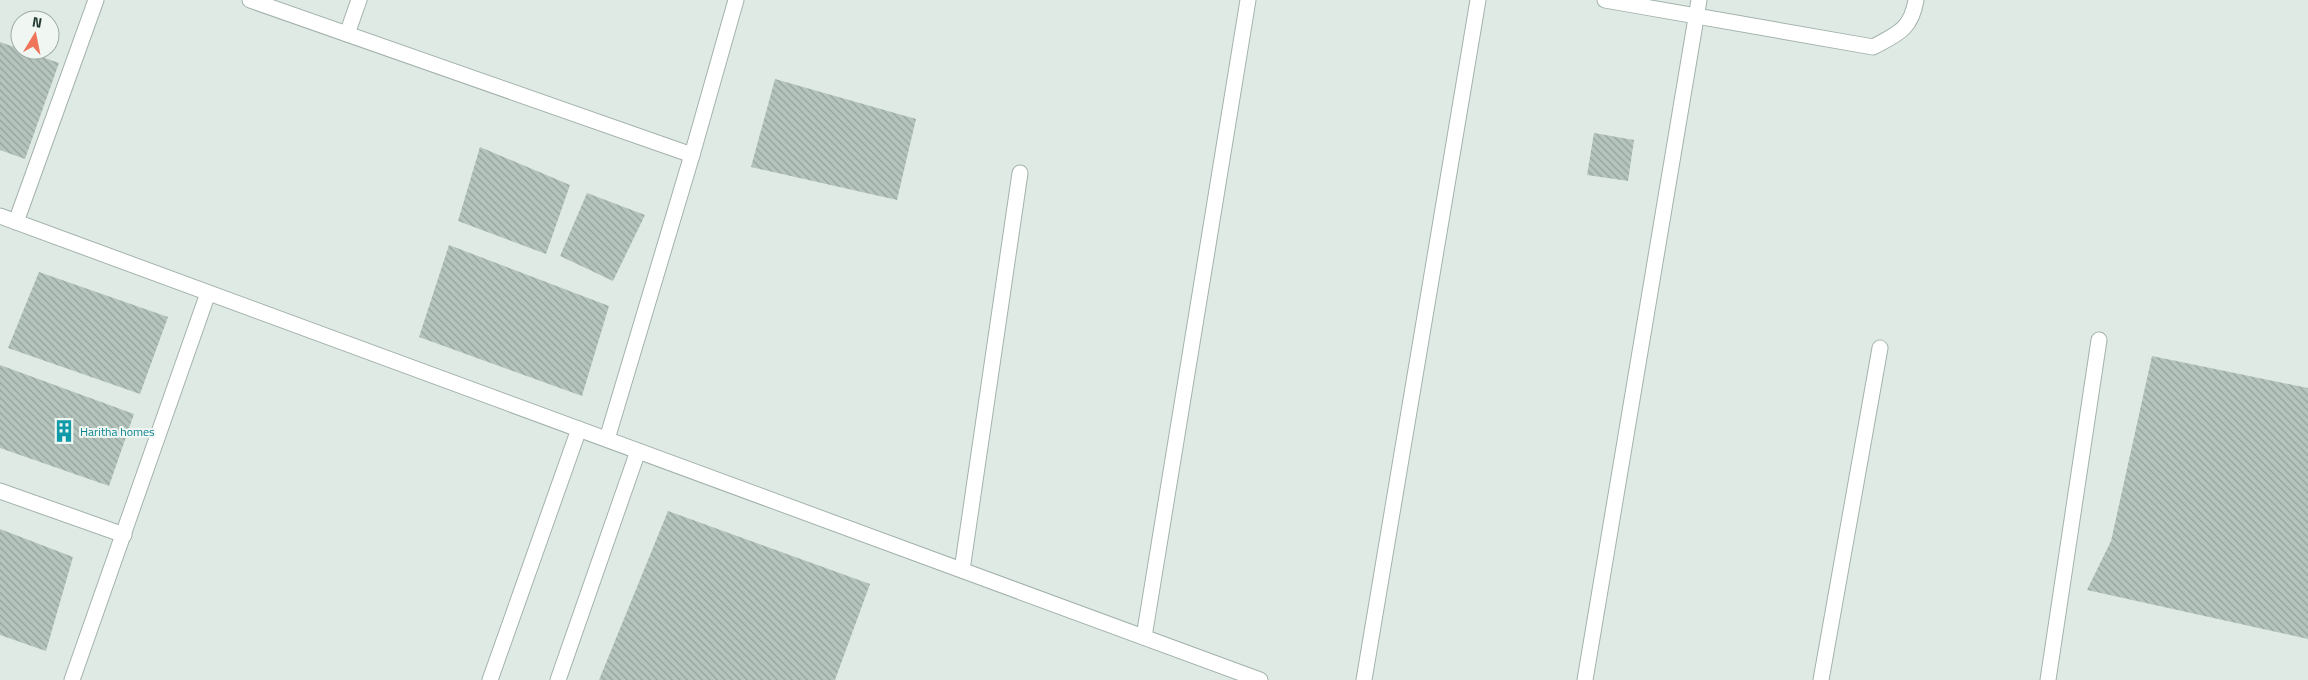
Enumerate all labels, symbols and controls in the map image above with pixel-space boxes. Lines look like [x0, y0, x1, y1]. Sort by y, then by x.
north arrow [10, 10, 60, 60]
text: N [31, 11, 44, 33]
building icon: Haritha homes [51, 418, 77, 444]
place label: Haritha homes [80, 422, 155, 441]

